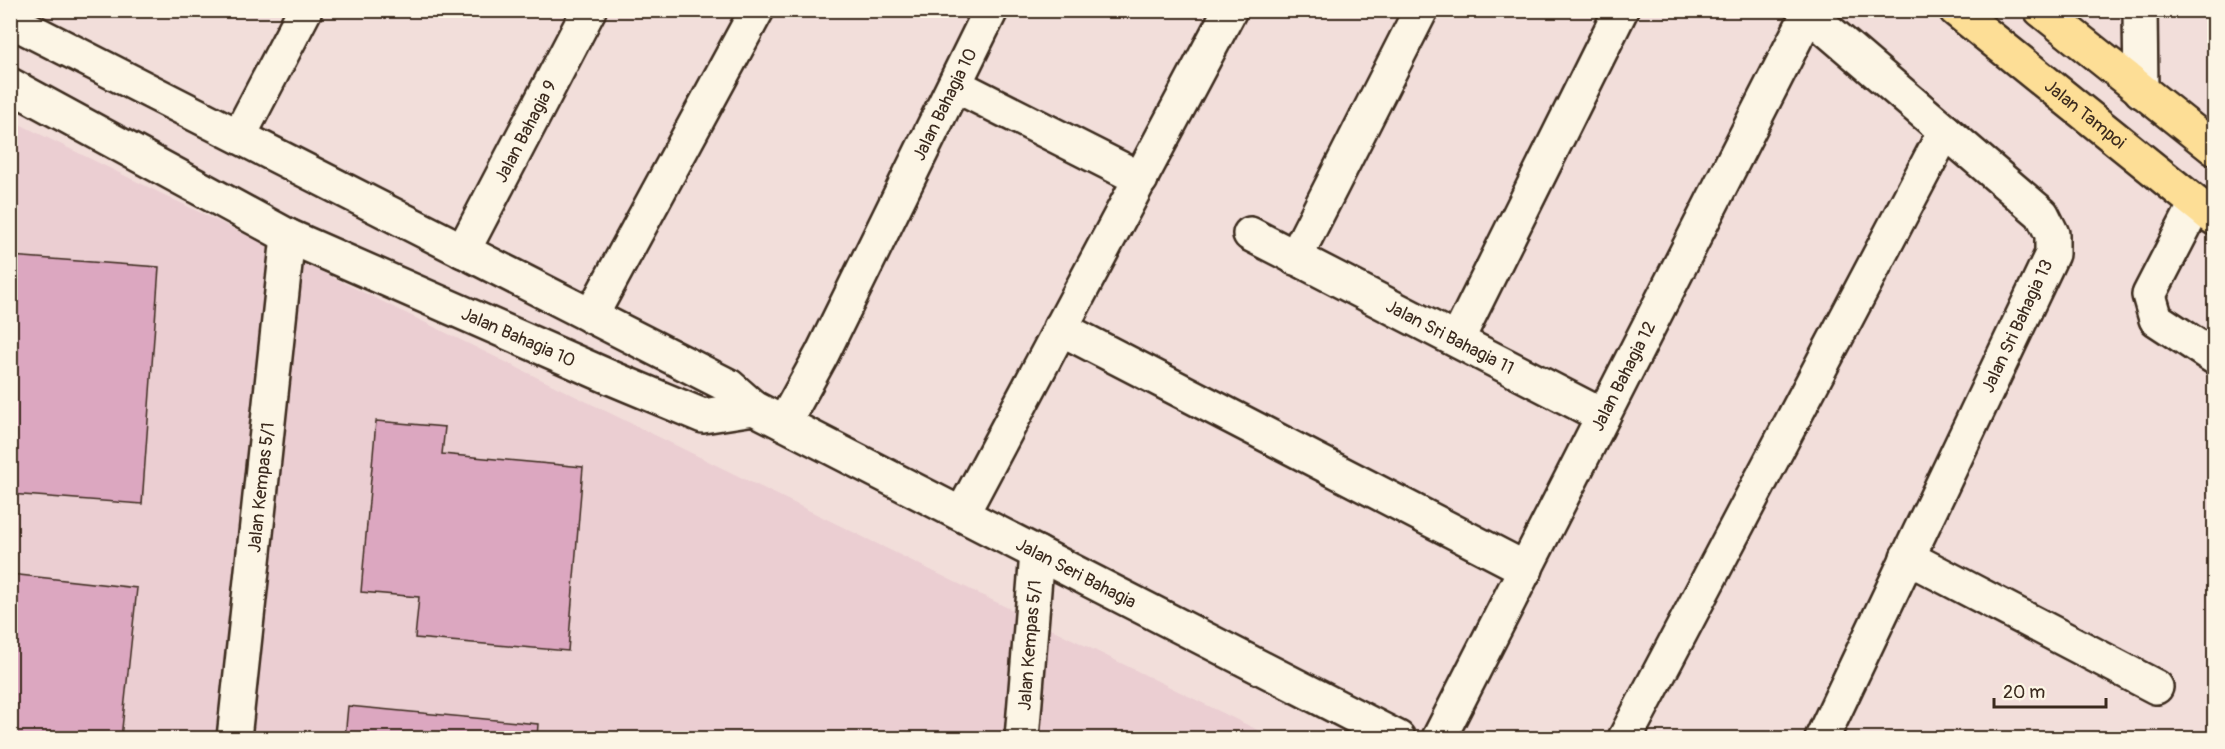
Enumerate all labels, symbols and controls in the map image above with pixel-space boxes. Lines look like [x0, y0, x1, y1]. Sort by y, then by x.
street label: Jalan Bahagia 10 [908, 44, 982, 165]
street label: Jalan Tampoi [2040, 75, 2130, 154]
street label: Jalan Bahagia 9 [490, 76, 562, 187]
street label: Jalan Sri Bahagia 13 [1977, 256, 2058, 396]
street label: Jalan Sri Bahagia 11 [1382, 295, 1518, 380]
street label: Jalan Bahagia 10 [457, 302, 579, 373]
street label: Jalan Bahagia 12 [1586, 318, 1661, 435]
street label: Jalan Kempas 5/1 [243, 421, 280, 554]
street label: Jalan Seri Bahagia [1012, 533, 1140, 614]
street label: Jalan Kempas 5/1 [1013, 579, 1047, 712]
scale bar [1994, 671, 2106, 709]
text: 20 m [2003, 681, 2045, 704]

